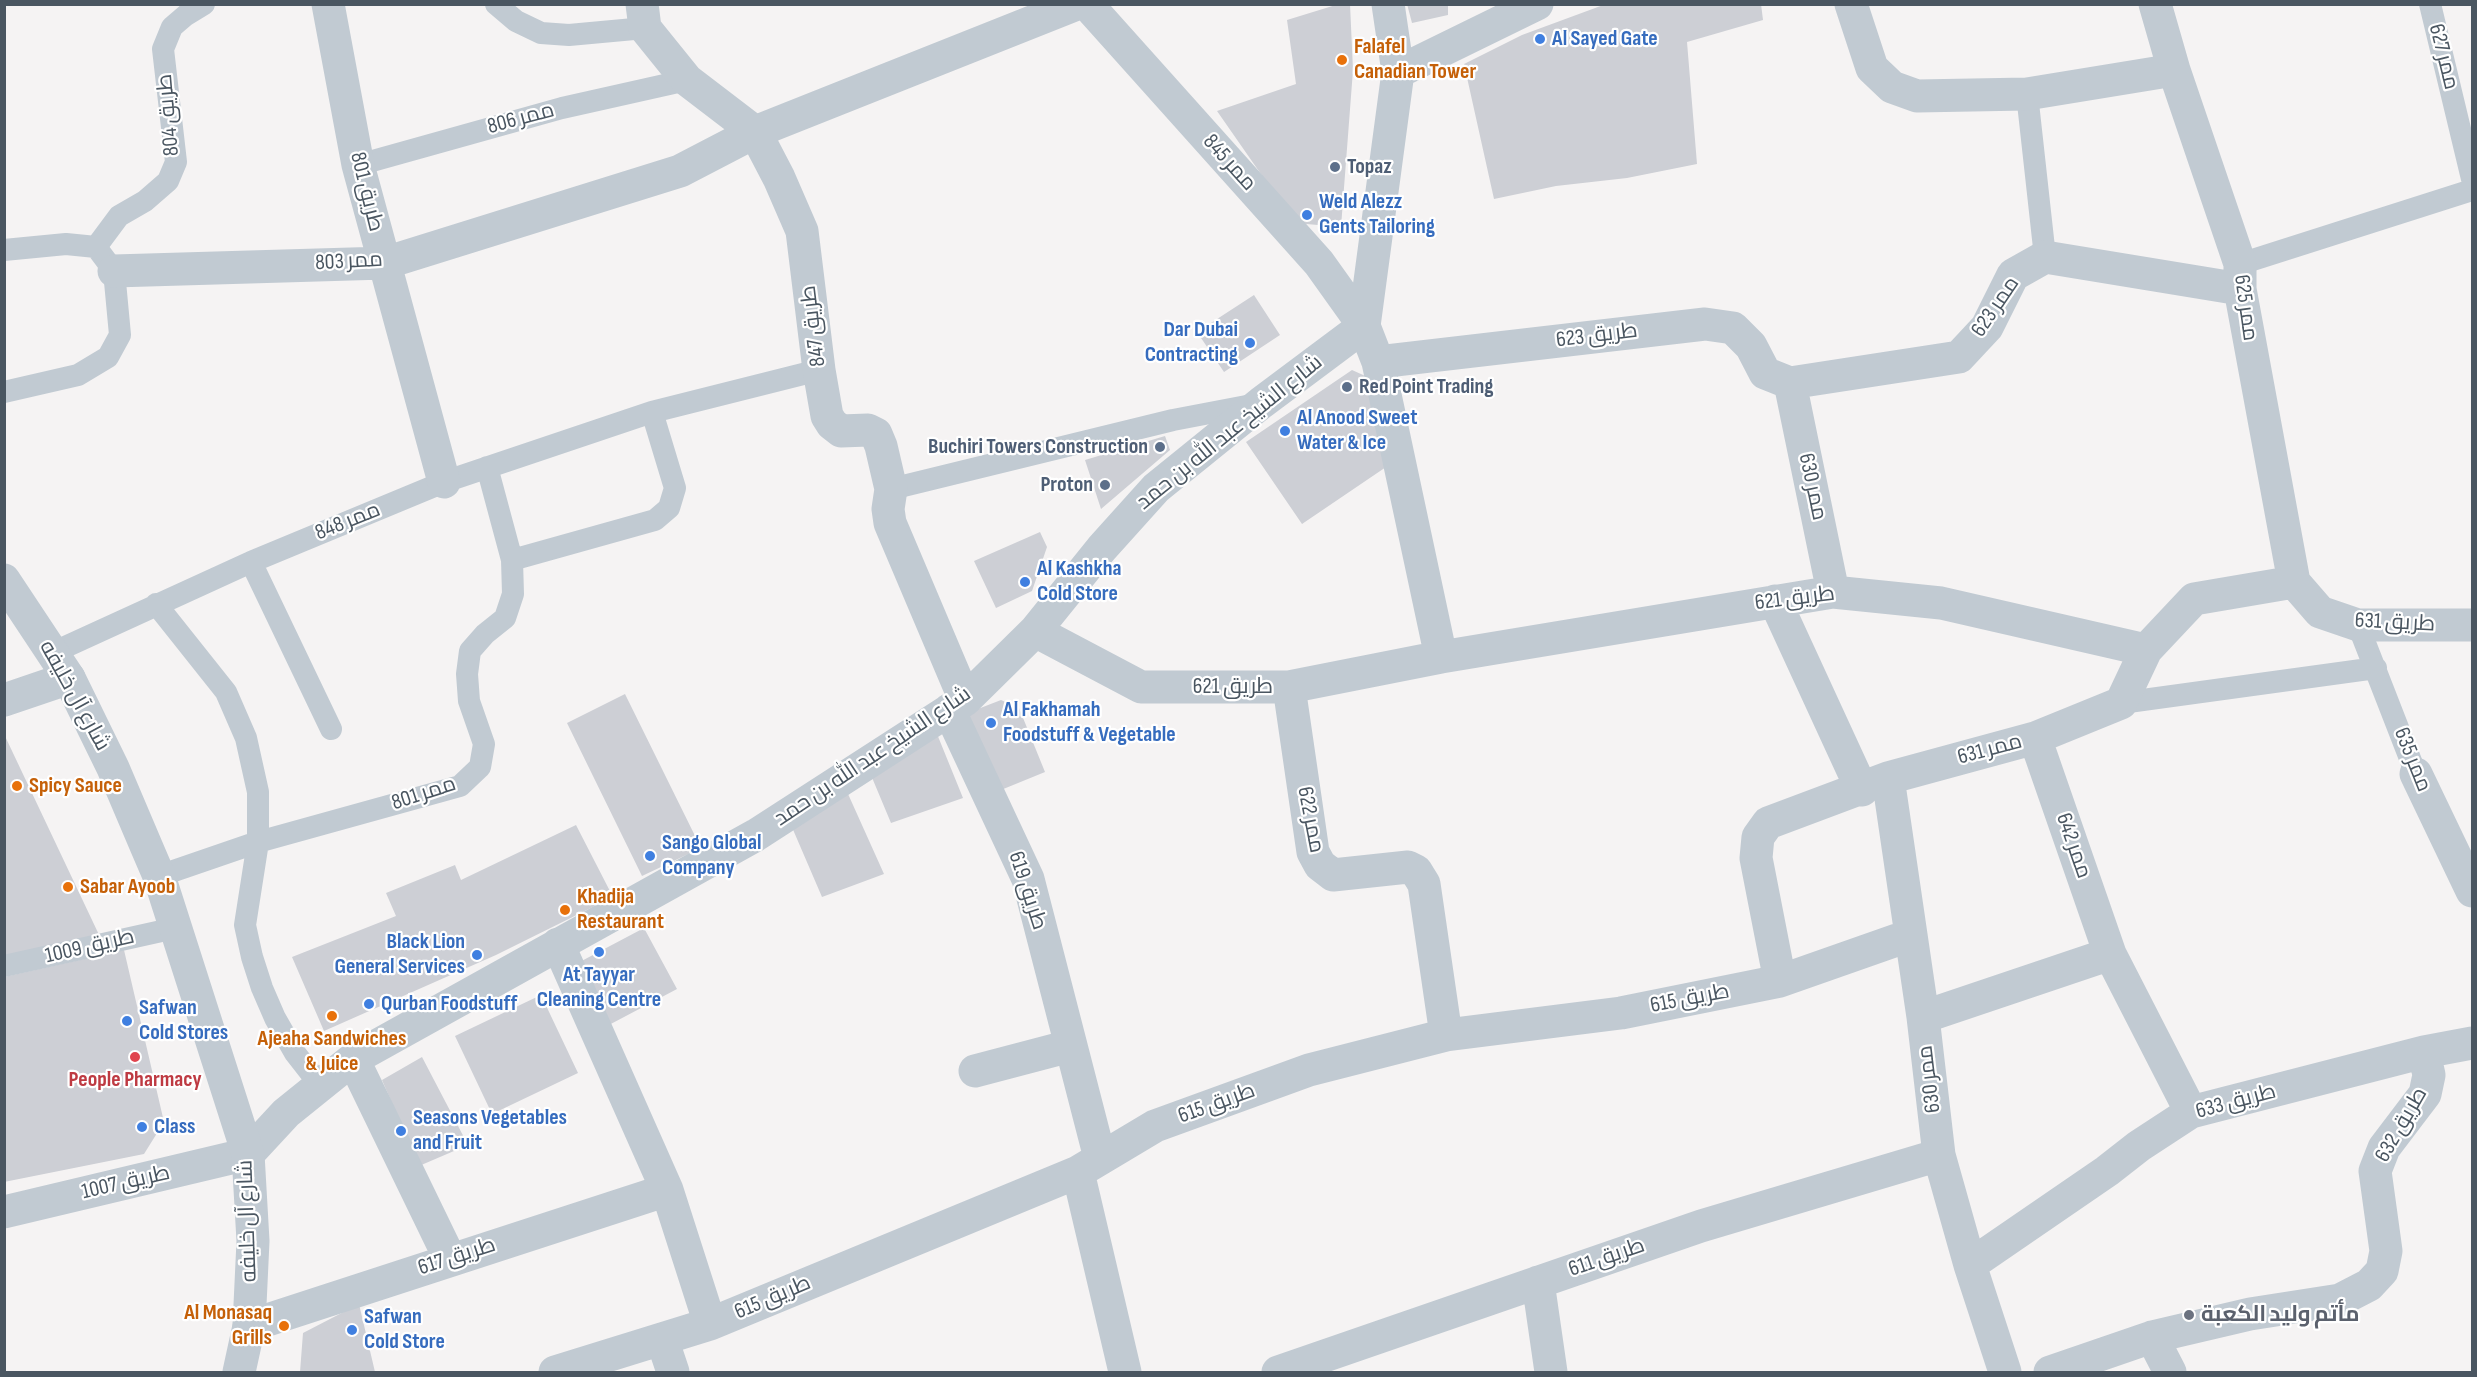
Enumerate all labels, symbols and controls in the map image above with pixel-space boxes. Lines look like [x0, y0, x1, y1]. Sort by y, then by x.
street label: ممر 627 [2422, 21, 2464, 93]
place label: Al Sayed Gate [1552, 26, 1658, 52]
marker: Al Sayed Gate [1533, 32, 1547, 46]
place label: Falafel Canadian Tower [1354, 34, 1476, 86]
marker: Falafel Canadian Tower [1335, 53, 1349, 67]
street label: طريق 804 [152, 73, 186, 157]
street label: ممر 806 [485, 97, 557, 141]
street label: ممر 845 [1197, 129, 1261, 197]
street label: طريق 801 [343, 150, 389, 234]
place label: Topaz [1347, 154, 1392, 180]
marker: Topaz [1328, 160, 1342, 174]
place label: Weld Alezz Gents Tailoring [1319, 189, 1435, 240]
marker: Weld Alezz Gents Tailoring [1300, 208, 1314, 222]
street label: ممر 803 [314, 247, 384, 277]
street label: ممر 623 [1966, 272, 2026, 342]
street label: ممر 625 [2227, 273, 2263, 343]
street label: طريق 847 [796, 284, 832, 368]
place label: Dar Dubai Contracting [1145, 317, 1238, 368]
street label: طريق 623 [1555, 318, 1639, 354]
marker: Dar Dubai Contracting [1243, 336, 1257, 350]
street label: شارع الشيخ عبد الله بن حمد [1132, 350, 1328, 516]
place label: Red Point Trading [1359, 374, 1494, 400]
marker: Red Point Trading [1340, 380, 1354, 394]
place label: Al Anood Sweet Water & Ice [1297, 405, 1417, 457]
marker: Al Anood Sweet Water & Ice [1278, 424, 1292, 438]
place label: Buchiri Towers Construction [928, 434, 1148, 460]
marker: Buchiri Towers Construction [1153, 440, 1167, 454]
street label: ممر 630 [1792, 451, 1832, 523]
place label: Proton [1040, 472, 1093, 498]
marker: Proton [1098, 478, 1112, 492]
street label: ممر 848 [312, 497, 384, 547]
place label: Al Kashkha Cold Store [1037, 556, 1121, 608]
marker: Al Kashkha Cold Store [1018, 575, 1032, 589]
street label: طريق 621 [1753, 581, 1837, 617]
street label: طريق 631 [2354, 608, 2436, 638]
street label: شارع آل خليفه [33, 636, 115, 756]
street label: طريق 621 [1193, 674, 1273, 700]
street label: شارع الشيخ عبد الله بن حمد [770, 681, 976, 833]
place label: Al Fakhamah Foodstuff & Vegetable [1003, 697, 1176, 748]
marker: Al Fakhamah Foodstuff & Vegetable [984, 716, 998, 730]
street label: ممر 635 [2387, 724, 2437, 796]
street label: ممر 631 [1955, 729, 2025, 771]
street label: ممر 801 [388, 771, 460, 817]
place label: Spicy Sauce [29, 773, 122, 799]
marker: Spicy Sauce [10, 779, 24, 793]
street label: ممر 622 [1291, 785, 1329, 855]
street label: ممر 642 [2050, 810, 2096, 882]
place label: Sango Global Company [662, 830, 761, 882]
street label: طريق 619 [1002, 848, 1052, 934]
marker: Sango Global Company [643, 849, 657, 863]
place label: Sabar Ayoob [80, 874, 175, 900]
marker: Sabar Ayoob [61, 880, 75, 894]
place label: Khadija Restaurant [577, 884, 664, 936]
marker: Khadija Restaurant [558, 903, 572, 917]
street label: طريق 1009 [43, 924, 137, 970]
place label: Black Lion General Services [334, 929, 465, 980]
marker: At Tayyar Cleaning Centre [592, 945, 606, 959]
marker: Black Lion General Services [470, 948, 484, 962]
place label: At Tayyar Cleaning Centre [537, 962, 661, 1014]
street label: طريق 615 [1648, 978, 1732, 1020]
place label: Qurban Foodstuff [381, 991, 517, 1017]
place label: Safwan Cold Stores [139, 995, 228, 1046]
marker: Qurban Foodstuff [362, 997, 376, 1011]
marker: Ajeaha Sandwiches & Juice [325, 1009, 339, 1023]
marker: Safwan Cold Stores [120, 1014, 134, 1028]
place label: Ajeaha Sandwiches & Juice [258, 1026, 406, 1078]
street label: ممر 630 [1913, 1044, 1947, 1114]
marker: People Pharmacy [128, 1050, 142, 1064]
place label: People Pharmacy [68, 1067, 202, 1093]
street label: طريق 615 [1175, 1078, 1259, 1130]
street label: طريق 633 [2193, 1079, 2279, 1125]
street label: طريق 632 [2370, 1083, 2434, 1167]
place label: Seasons Vegetables and Fruit [413, 1105, 567, 1156]
place label: Class [154, 1114, 195, 1140]
marker: Class [135, 1120, 149, 1134]
marker: Seasons Vegetables and Fruit [394, 1124, 408, 1138]
street label: شارع آل خليفه [233, 1159, 263, 1283]
street label: طريق 1007 [79, 1160, 173, 1206]
street label: طريق 617 [415, 1232, 499, 1282]
street label: طريق 611 [1565, 1233, 1649, 1283]
street label: طريق 615 [731, 1270, 815, 1326]
place label: Al Monasaq Grills [184, 1300, 272, 1352]
place label: مأتم وليد الكعبة [2201, 1302, 2359, 1328]
place label: Safwan Cold Store [364, 1304, 445, 1356]
marker: مأتم وليد الكعبة [2182, 1308, 2196, 1322]
marker: Al Monasaq Grills [277, 1319, 291, 1333]
marker: Safwan Cold Store [345, 1323, 359, 1337]

